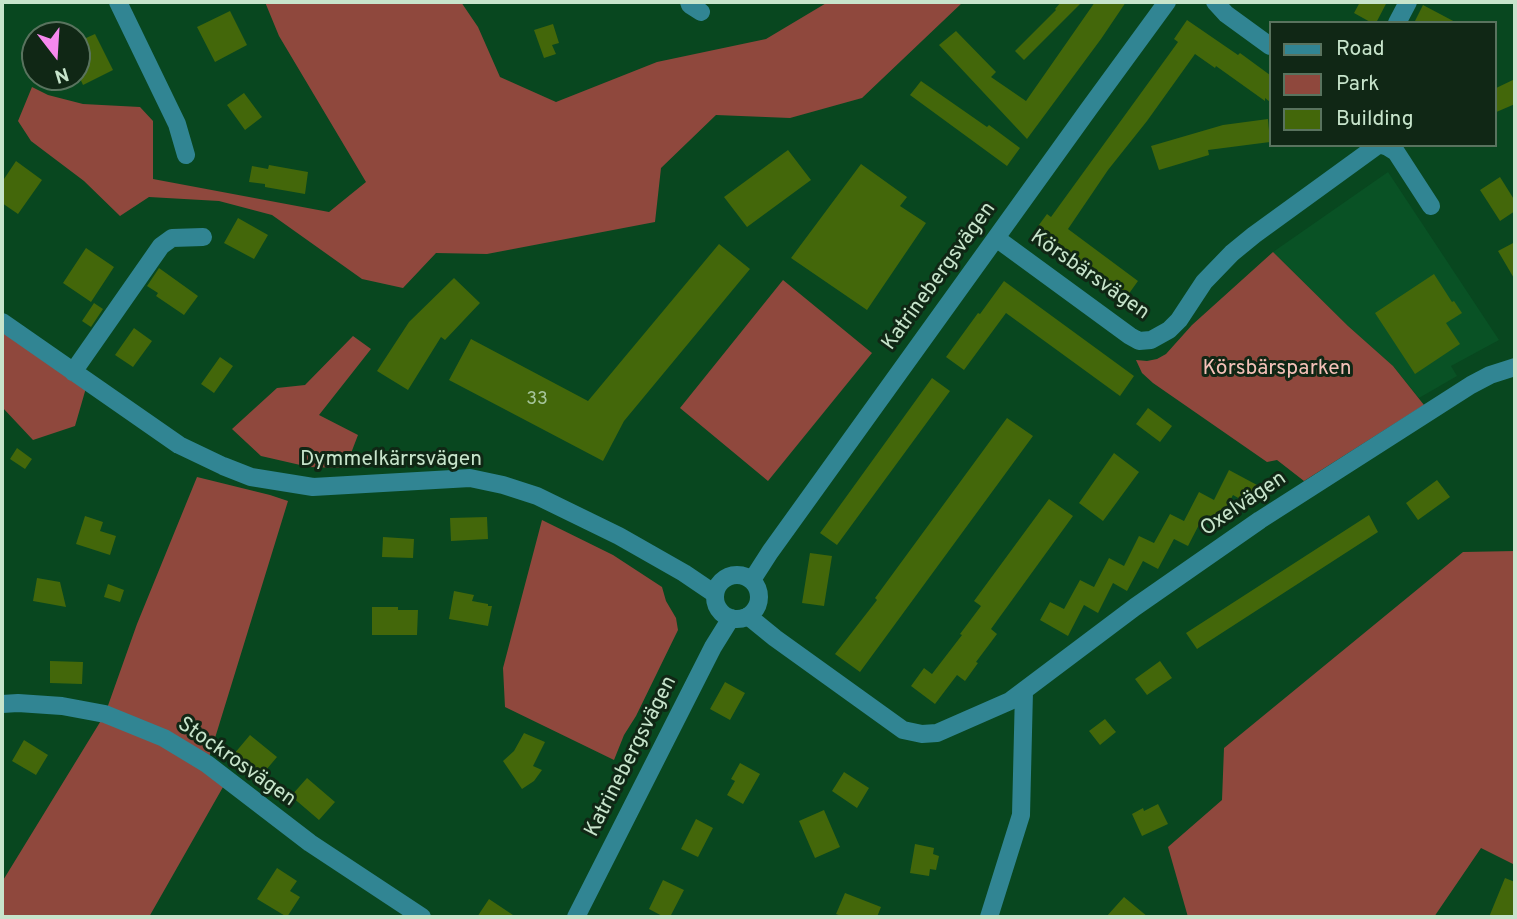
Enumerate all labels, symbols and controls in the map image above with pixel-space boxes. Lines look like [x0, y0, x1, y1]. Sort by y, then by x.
north arrow [21, 21, 91, 91]
legend [1268, 21, 1496, 147]
text: Road [1336, 36, 1385, 63]
text: N [52, 61, 72, 88]
text: Park [1336, 71, 1379, 98]
text: Building [1336, 106, 1414, 133]
street label: Katrinebergsvägen [878, 198, 1002, 356]
street label: Körsbärsvägen [1025, 226, 1153, 326]
park label: Körsbärsparken [1202, 357, 1352, 383]
house number: 33 [526, 389, 548, 411]
street label: Dymmelkärrsvägen [300, 448, 482, 474]
street label: Oxelvägen [1196, 467, 1292, 543]
street label: Katrinebergsvägen [581, 672, 683, 842]
street label: Stockrosvägen [172, 713, 300, 813]

